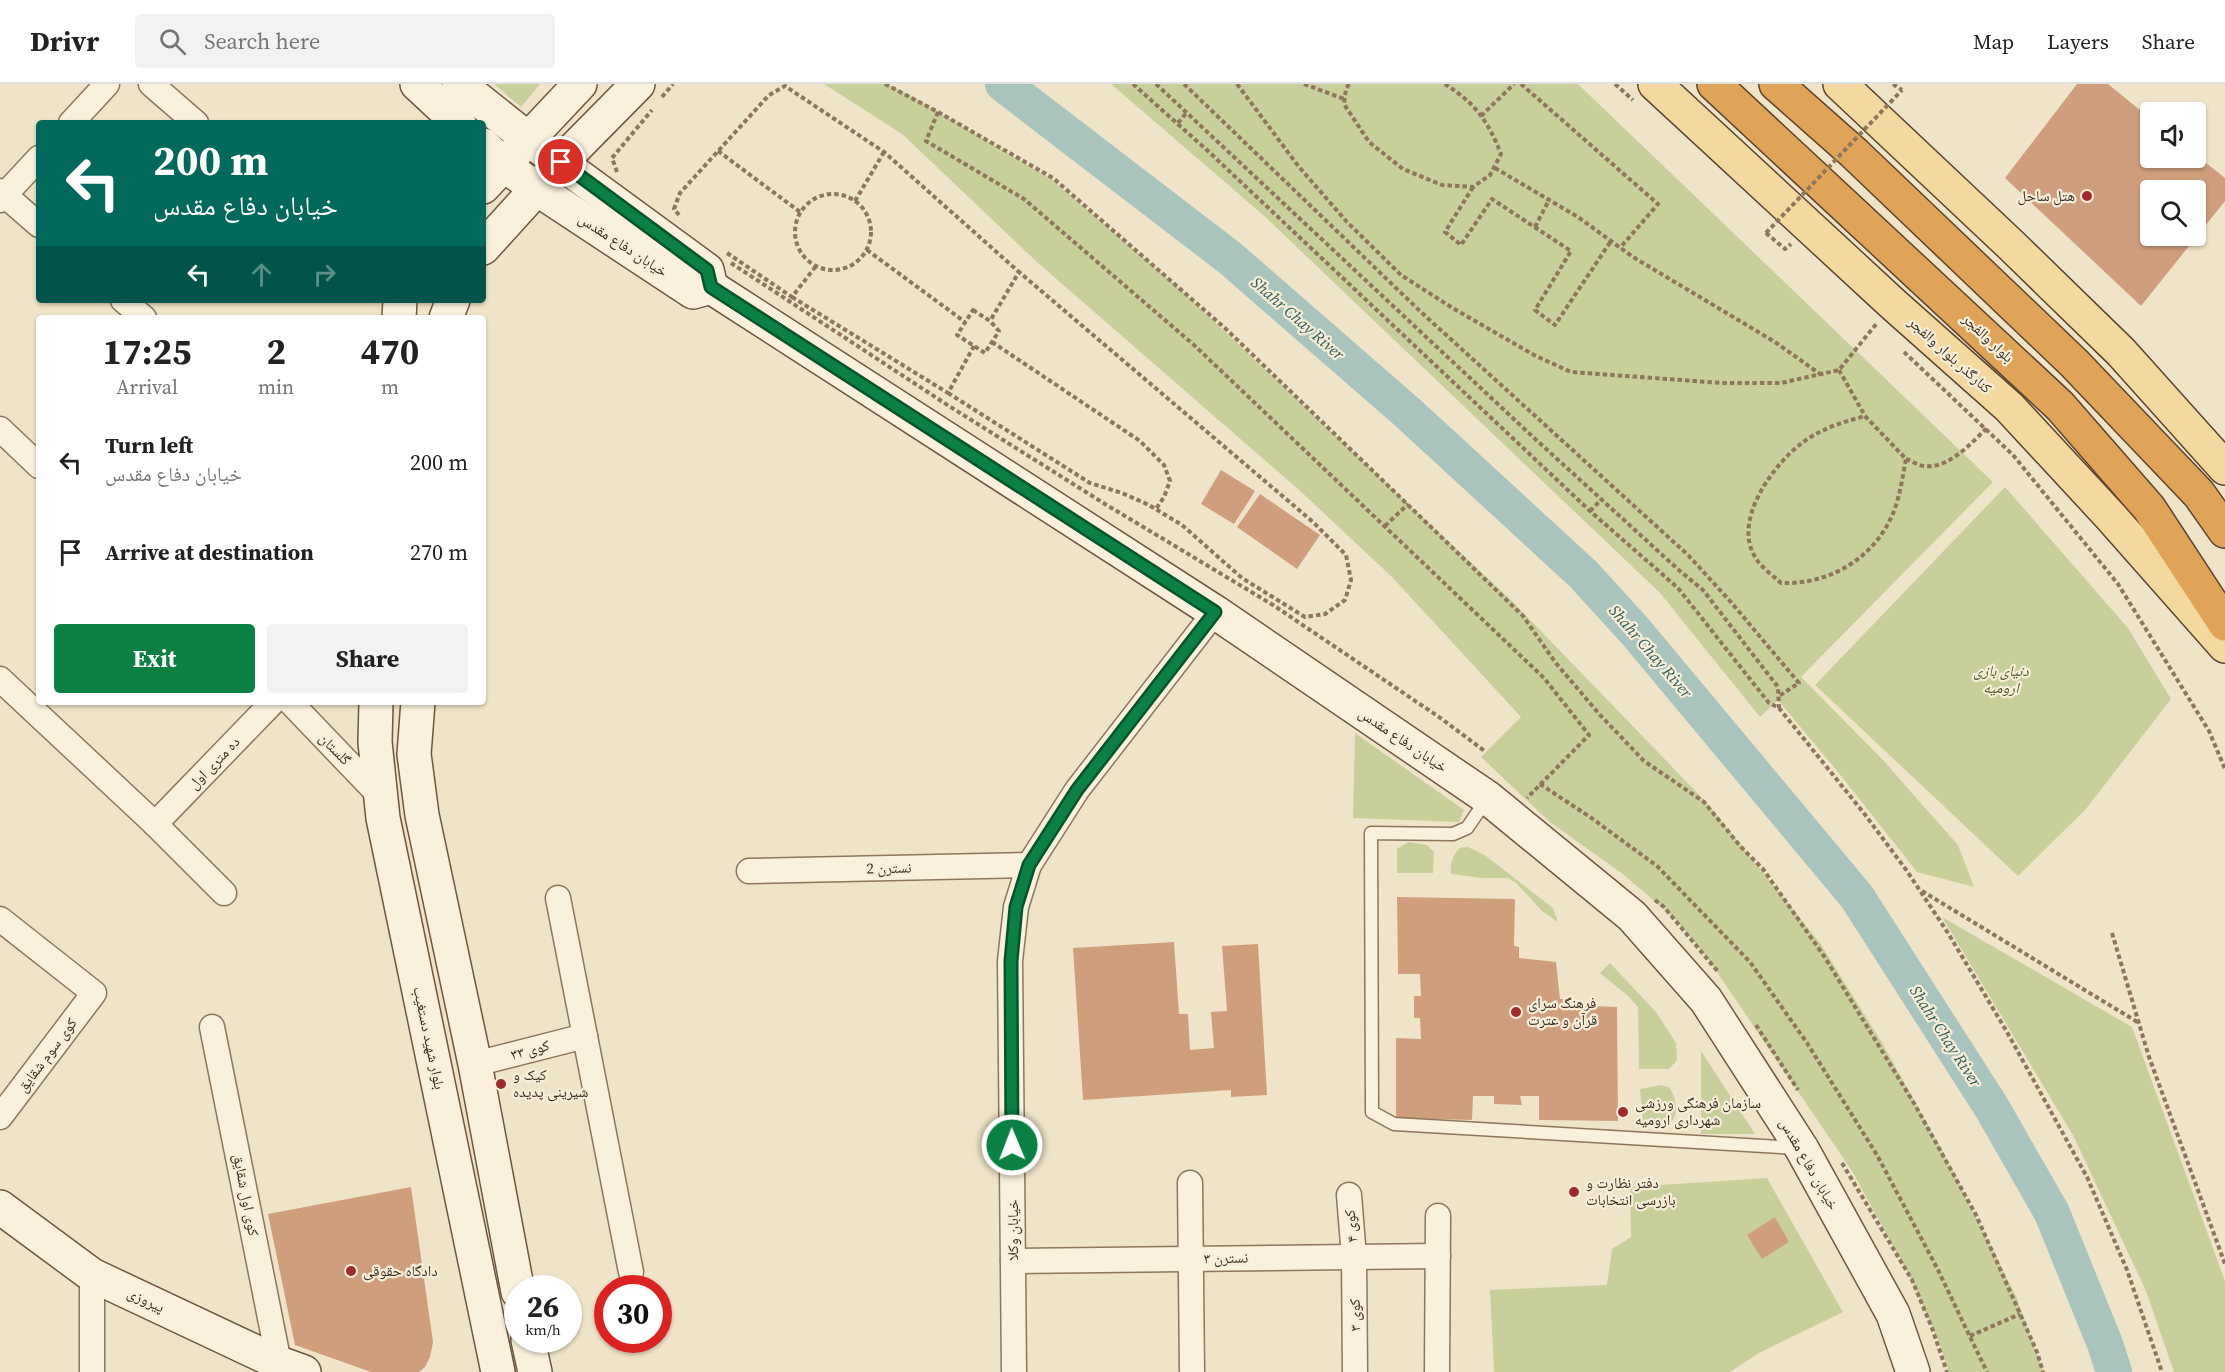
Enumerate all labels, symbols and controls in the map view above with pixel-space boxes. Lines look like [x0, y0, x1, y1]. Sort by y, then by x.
search box [135, 14, 555, 68]
text: Drivr [30, 22, 99, 60]
icon: search [156, 25, 189, 58]
text: Search here [204, 26, 320, 56]
text: Map [1973, 27, 2014, 56]
text: Layers [2047, 27, 2109, 56]
text: Share [2142, 27, 2195, 56]
map controls [2140, 102, 2206, 246]
button: sound [2140, 102, 2206, 168]
text: 200 m [153, 131, 268, 189]
pin [535, 136, 586, 187]
icon: left [54, 144, 132, 222]
icon: arrive [544, 145, 577, 178]
button: search [2140, 180, 2206, 246]
place label: هتل ساحل [2018, 185, 2075, 206]
text: خیابان دفاع مقدس [153, 187, 338, 224]
marker: هتل ساحل [2080, 189, 2094, 203]
street label: خیابان دفاع مقدس [574, 208, 672, 282]
icon: left [182, 258, 215, 291]
icon: ahead [245, 258, 278, 291]
icon: right [308, 258, 341, 291]
water label: Shahr Chay River [1247, 271, 1350, 365]
street label: بلوار والفجر [1957, 308, 2019, 367]
street label: کنارگذر بلوار والفجر [1903, 311, 1997, 398]
text: 17:25 [103, 327, 191, 376]
text: 2 [266, 327, 286, 376]
text: 470 [361, 327, 419, 376]
text: Arrival [116, 373, 178, 401]
text: min [258, 373, 294, 401]
text: m [381, 373, 399, 401]
text: Turn left [105, 430, 193, 460]
icon: left [54, 446, 87, 479]
text: 200 m [410, 447, 468, 477]
text: خیابان دفاع مقدس [105, 460, 242, 488]
icon: arrive [54, 536, 87, 569]
text: Arrive at destination [105, 537, 314, 567]
text: 270 m [410, 537, 468, 567]
water label: Shahr Chay River [1604, 600, 1698, 703]
button: Exit [54, 624, 255, 693]
button: Share [267, 624, 468, 693]
park label: دنیای بازی ارومیه [1973, 660, 2029, 698]
street label: خیابان دفاع مقدس [1355, 702, 1452, 777]
street label: گلستان [315, 728, 356, 770]
street label: ده متری اول [183, 731, 244, 794]
street label: نسترن 2 [866, 857, 912, 878]
water label: Shahr Chay River [1905, 981, 1987, 1091]
street label: بلوار شهید دستغیب [408, 985, 451, 1091]
place label: فرهنگ سرای قرآن و عترت [1528, 992, 1597, 1030]
marker: فرهنگ سرای قرآن و عترت [1509, 1005, 1523, 1019]
street label: کوی سوم شقایق [12, 1013, 81, 1096]
street label: کوی ۳۳ [508, 1034, 552, 1065]
place label: کیک و شیرینی پدیده [513, 1064, 588, 1102]
marker: کیک و شیرینی پدیده [494, 1077, 508, 1091]
place label: سازمان فرهنگی ورزشی شهرداری ارومیه [1635, 1092, 1761, 1130]
marker: سازمان فرهنگی ورزشی شهرداری ارومیه [1616, 1105, 1630, 1119]
position arrow [980, 1113, 1044, 1177]
street label: خیابان دفاع مقدس [1775, 1114, 1844, 1214]
street label: کوی اول شقایق [228, 1152, 265, 1238]
place label: دفتر نظارت و بازرسی انتخابات [1586, 1172, 1676, 1210]
marker: دفتر نظارت و بازرسی انتخابات [1567, 1185, 1581, 1199]
street label: خیابان وکلا [1002, 1199, 1023, 1261]
street label: کوی ۴ [1339, 1209, 1362, 1243]
street label: نسترن ۳ [1204, 1247, 1248, 1268]
place label: دادگاه حقوقی [363, 1260, 438, 1281]
marker: دادگاه حقوقی [344, 1264, 358, 1278]
speed limit sign: 30 [594, 1275, 672, 1353]
street label: پیروزی [124, 1282, 168, 1317]
text: 26 [527, 1286, 559, 1327]
street label: کوی ۳ [1344, 1298, 1365, 1332]
text: km/h [525, 1319, 561, 1340]

